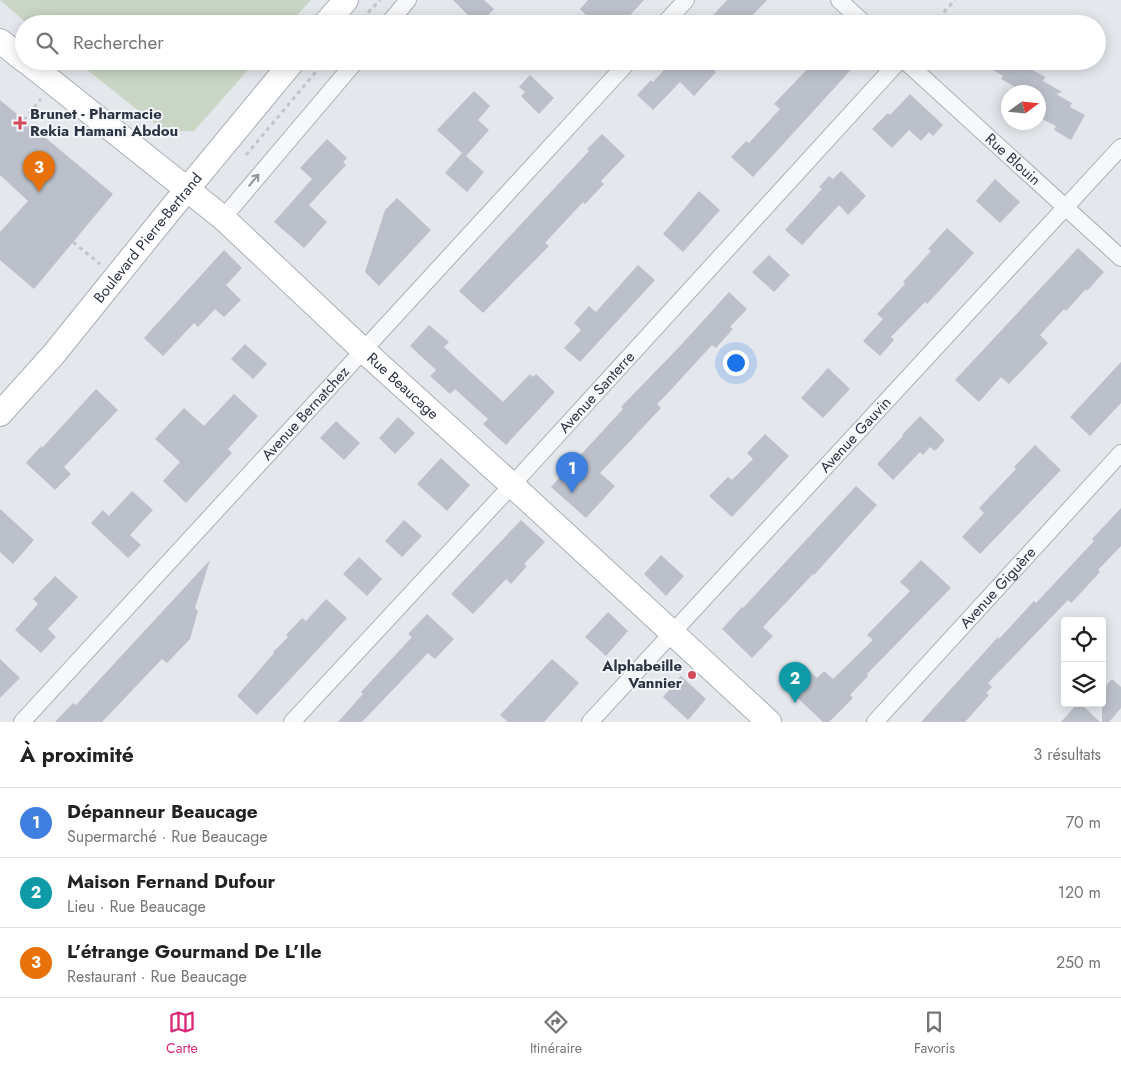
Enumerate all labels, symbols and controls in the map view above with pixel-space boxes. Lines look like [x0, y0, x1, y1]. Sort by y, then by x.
search box [15, 15, 1106, 70]
icon: search [33, 29, 61, 57]
text: Rechercher [73, 29, 164, 56]
north arrow [1001, 85, 1046, 130]
place label: Brunet - Pharmacie Rekia Hamani Abdou [30, 103, 178, 142]
marker: Brunet - Pharmacie Rekia Hamani Abdou [14, 117, 26, 129]
street label: Rue Blouin [980, 128, 1046, 191]
pin: 3 [23, 151, 55, 192]
street label: Boulevard Pierre-Bertrand [88, 168, 207, 308]
one-way arrow [249, 174, 260, 187]
street label: Avenue Santerre [554, 346, 640, 438]
street label: Rue Beaucage [362, 348, 444, 425]
your location [723, 350, 749, 376]
street label: Avenue Bernatchez [256, 361, 354, 465]
street label: Avenue Gauvin [814, 392, 896, 478]
pin: 1 [556, 452, 588, 493]
street label: Avenue Giguère [955, 542, 1041, 633]
map controls [1061, 617, 1106, 707]
button: locate [1061, 617, 1106, 662]
place label: Alphabeille Vannier [601, 655, 683, 694]
pin: 2 [779, 662, 811, 703]
button: layers [1061, 662, 1106, 707]
marker: Alphabeille Vannier [686, 669, 698, 681]
text: À proximité [20, 740, 134, 770]
text: 3 résultats [1034, 743, 1101, 766]
text: Dépanneur Beaucage [67, 798, 258, 825]
text: 1 [32, 811, 40, 834]
text: 70 m [1066, 811, 1101, 834]
text: Supermarché · Rue Beaucage [67, 825, 268, 848]
text: Maison Fernand Dufour [67, 868, 275, 895]
text: 2 [31, 881, 41, 904]
text: 120 m [1058, 881, 1101, 904]
text: Lieu · Rue Beaucage [67, 895, 206, 918]
text: L’étrange Gourmand De L’Ile [67, 938, 322, 965]
text: 3 [31, 951, 41, 974]
text: 250 m [1056, 951, 1101, 974]
text: Restaurant · Rue Beaucage [67, 965, 247, 988]
tab: Carte [166, 1008, 198, 1058]
tab: Itinéraire [530, 1008, 582, 1058]
tab: Favoris [914, 1008, 955, 1058]

